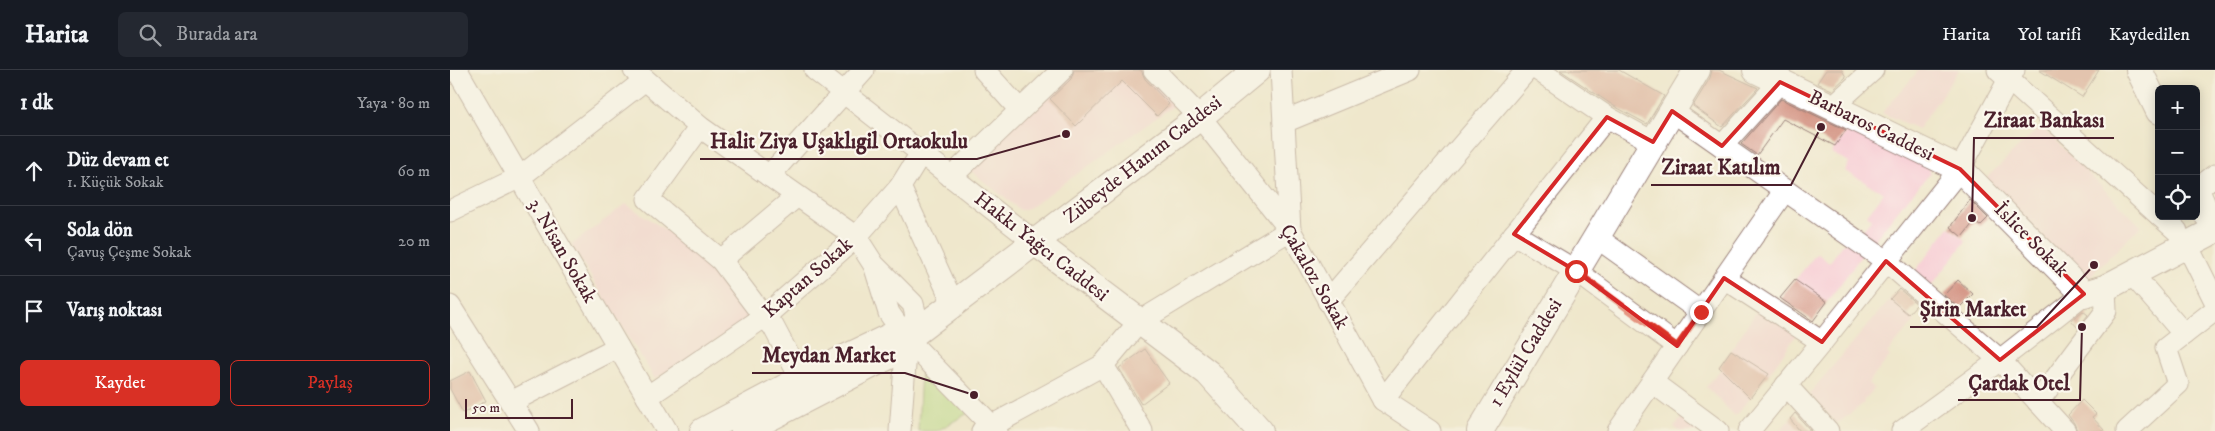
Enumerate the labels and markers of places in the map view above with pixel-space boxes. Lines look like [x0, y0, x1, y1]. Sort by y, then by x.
callout: Ziraat Bankası [1974, 102, 2114, 138]
callout: Halit Ziya Uşaklıgil Ortaokulu [700, 123, 977, 159]
callout: Ziraat Katılım [1651, 149, 1791, 185]
callout: Şirin Market [1910, 291, 2037, 327]
callout: Meydan Market [752, 337, 905, 373]
callout: Çardak Otel [1958, 364, 2080, 400]

